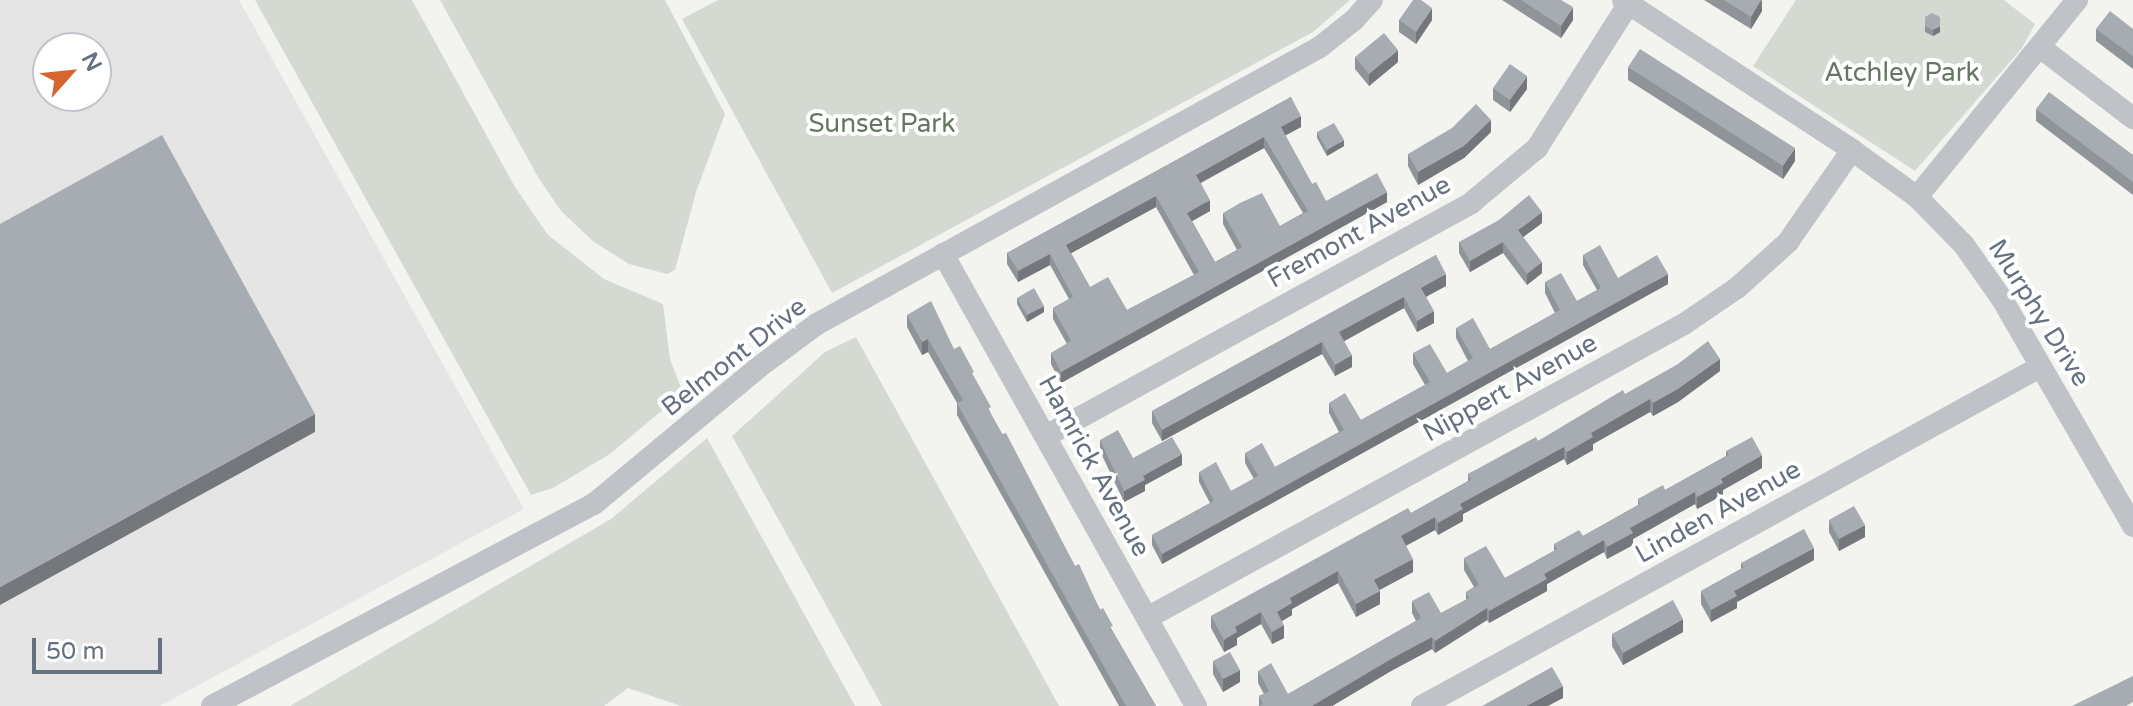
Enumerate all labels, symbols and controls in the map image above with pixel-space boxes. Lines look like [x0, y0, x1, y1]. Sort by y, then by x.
north arrow [32, 32, 112, 112]
text: N [76, 48, 107, 76]
park label: Atchley Park [1824, 57, 1980, 89]
park label: Sunset Park [809, 108, 955, 140]
street label: Fremont Avenue [1262, 169, 1456, 295]
street label: Murphy Drive [1981, 234, 2097, 392]
street label: Belmont Drive [655, 291, 813, 423]
street label: Nippert Avenue [1417, 327, 1603, 449]
street label: Hamrick Avenue [1031, 370, 1157, 562]
street label: Linden Avenue [1630, 454, 1806, 570]
scale bar [36, 622, 166, 672]
text: 50 m [46, 637, 104, 666]

